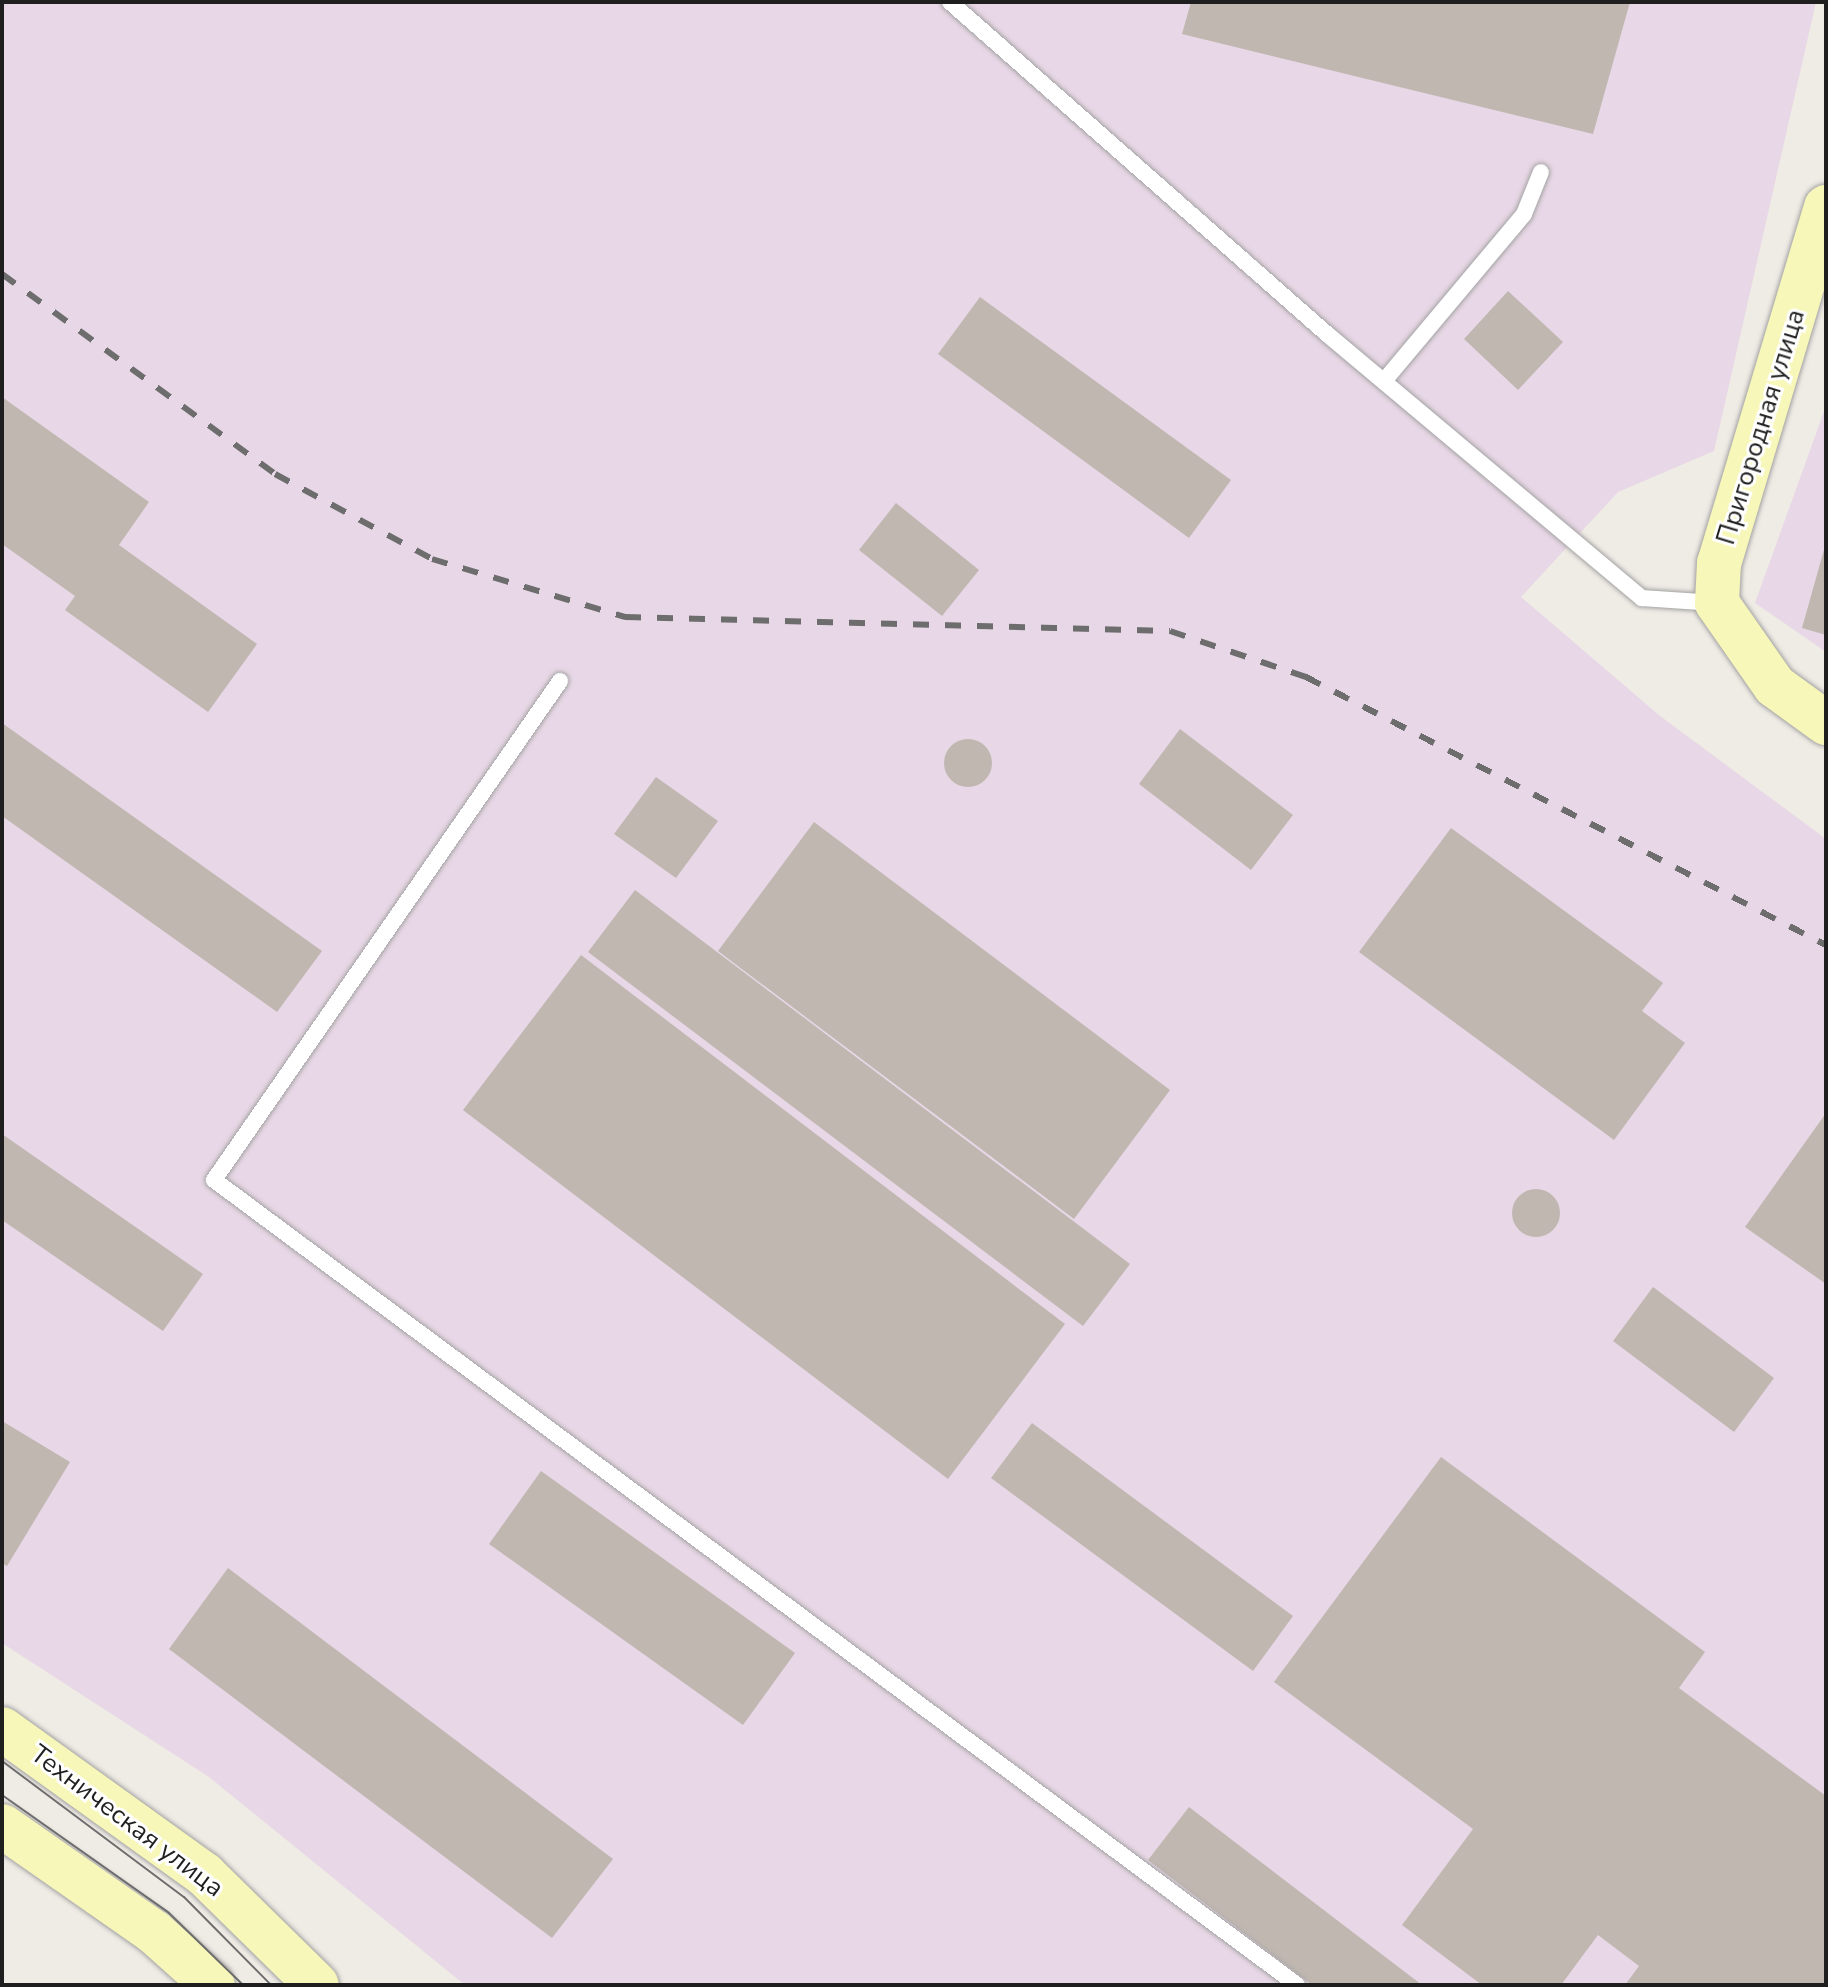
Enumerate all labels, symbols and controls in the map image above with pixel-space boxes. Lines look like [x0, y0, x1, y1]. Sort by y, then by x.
street label: Пригородная улица [1710, 306, 1812, 548]
street label: Техническая улица [24, 1738, 230, 1904]

